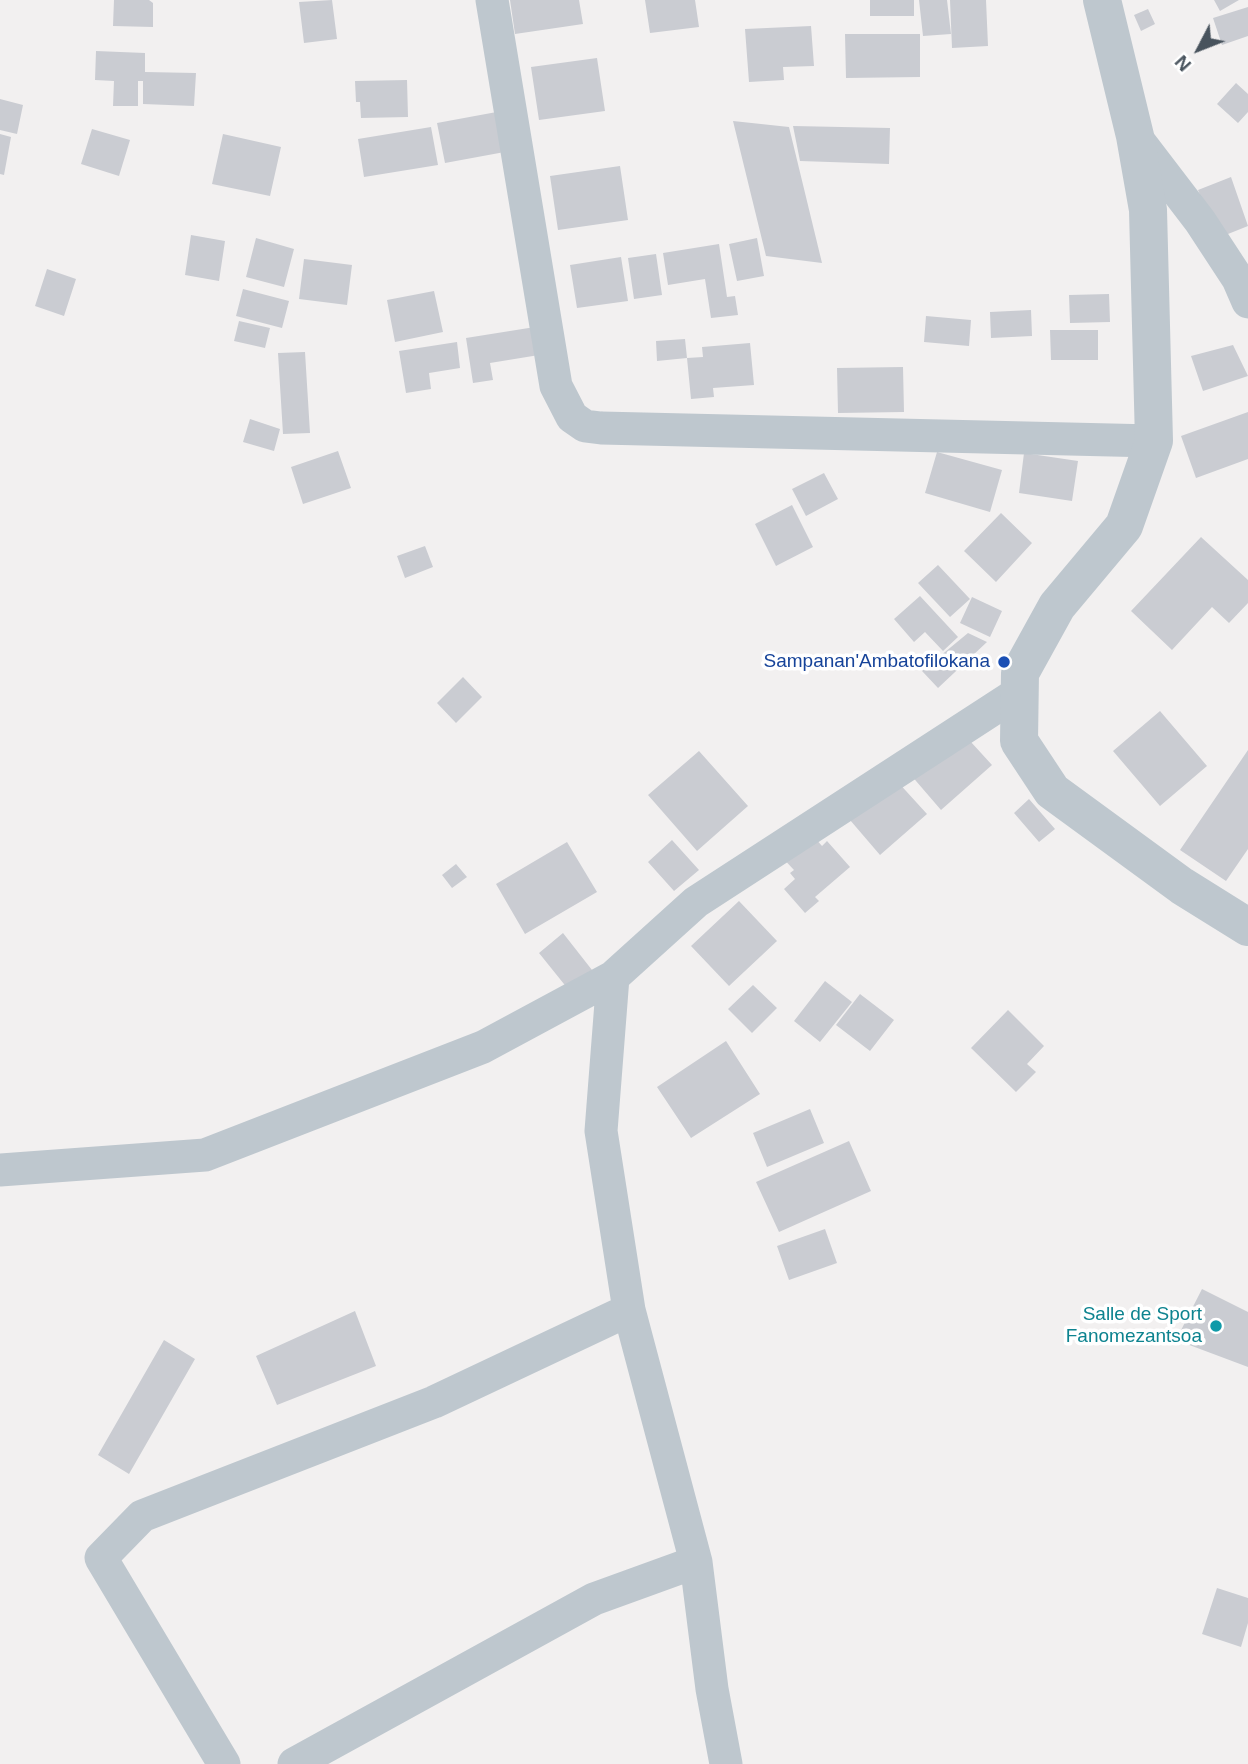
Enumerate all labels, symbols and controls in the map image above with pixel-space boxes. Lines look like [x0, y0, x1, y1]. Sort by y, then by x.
north arrow [1164, 14, 1234, 84]
text: N [1171, 51, 1195, 76]
place label: Sampanan'Ambatofilokana [764, 651, 990, 673]
marker: Sampanan'Ambatofilokana [996, 654, 1012, 670]
place label: Salle de Sport Fanomezantsoa [1066, 1304, 1202, 1348]
marker: Salle de Sport Fanomezantsoa [1208, 1318, 1224, 1334]

